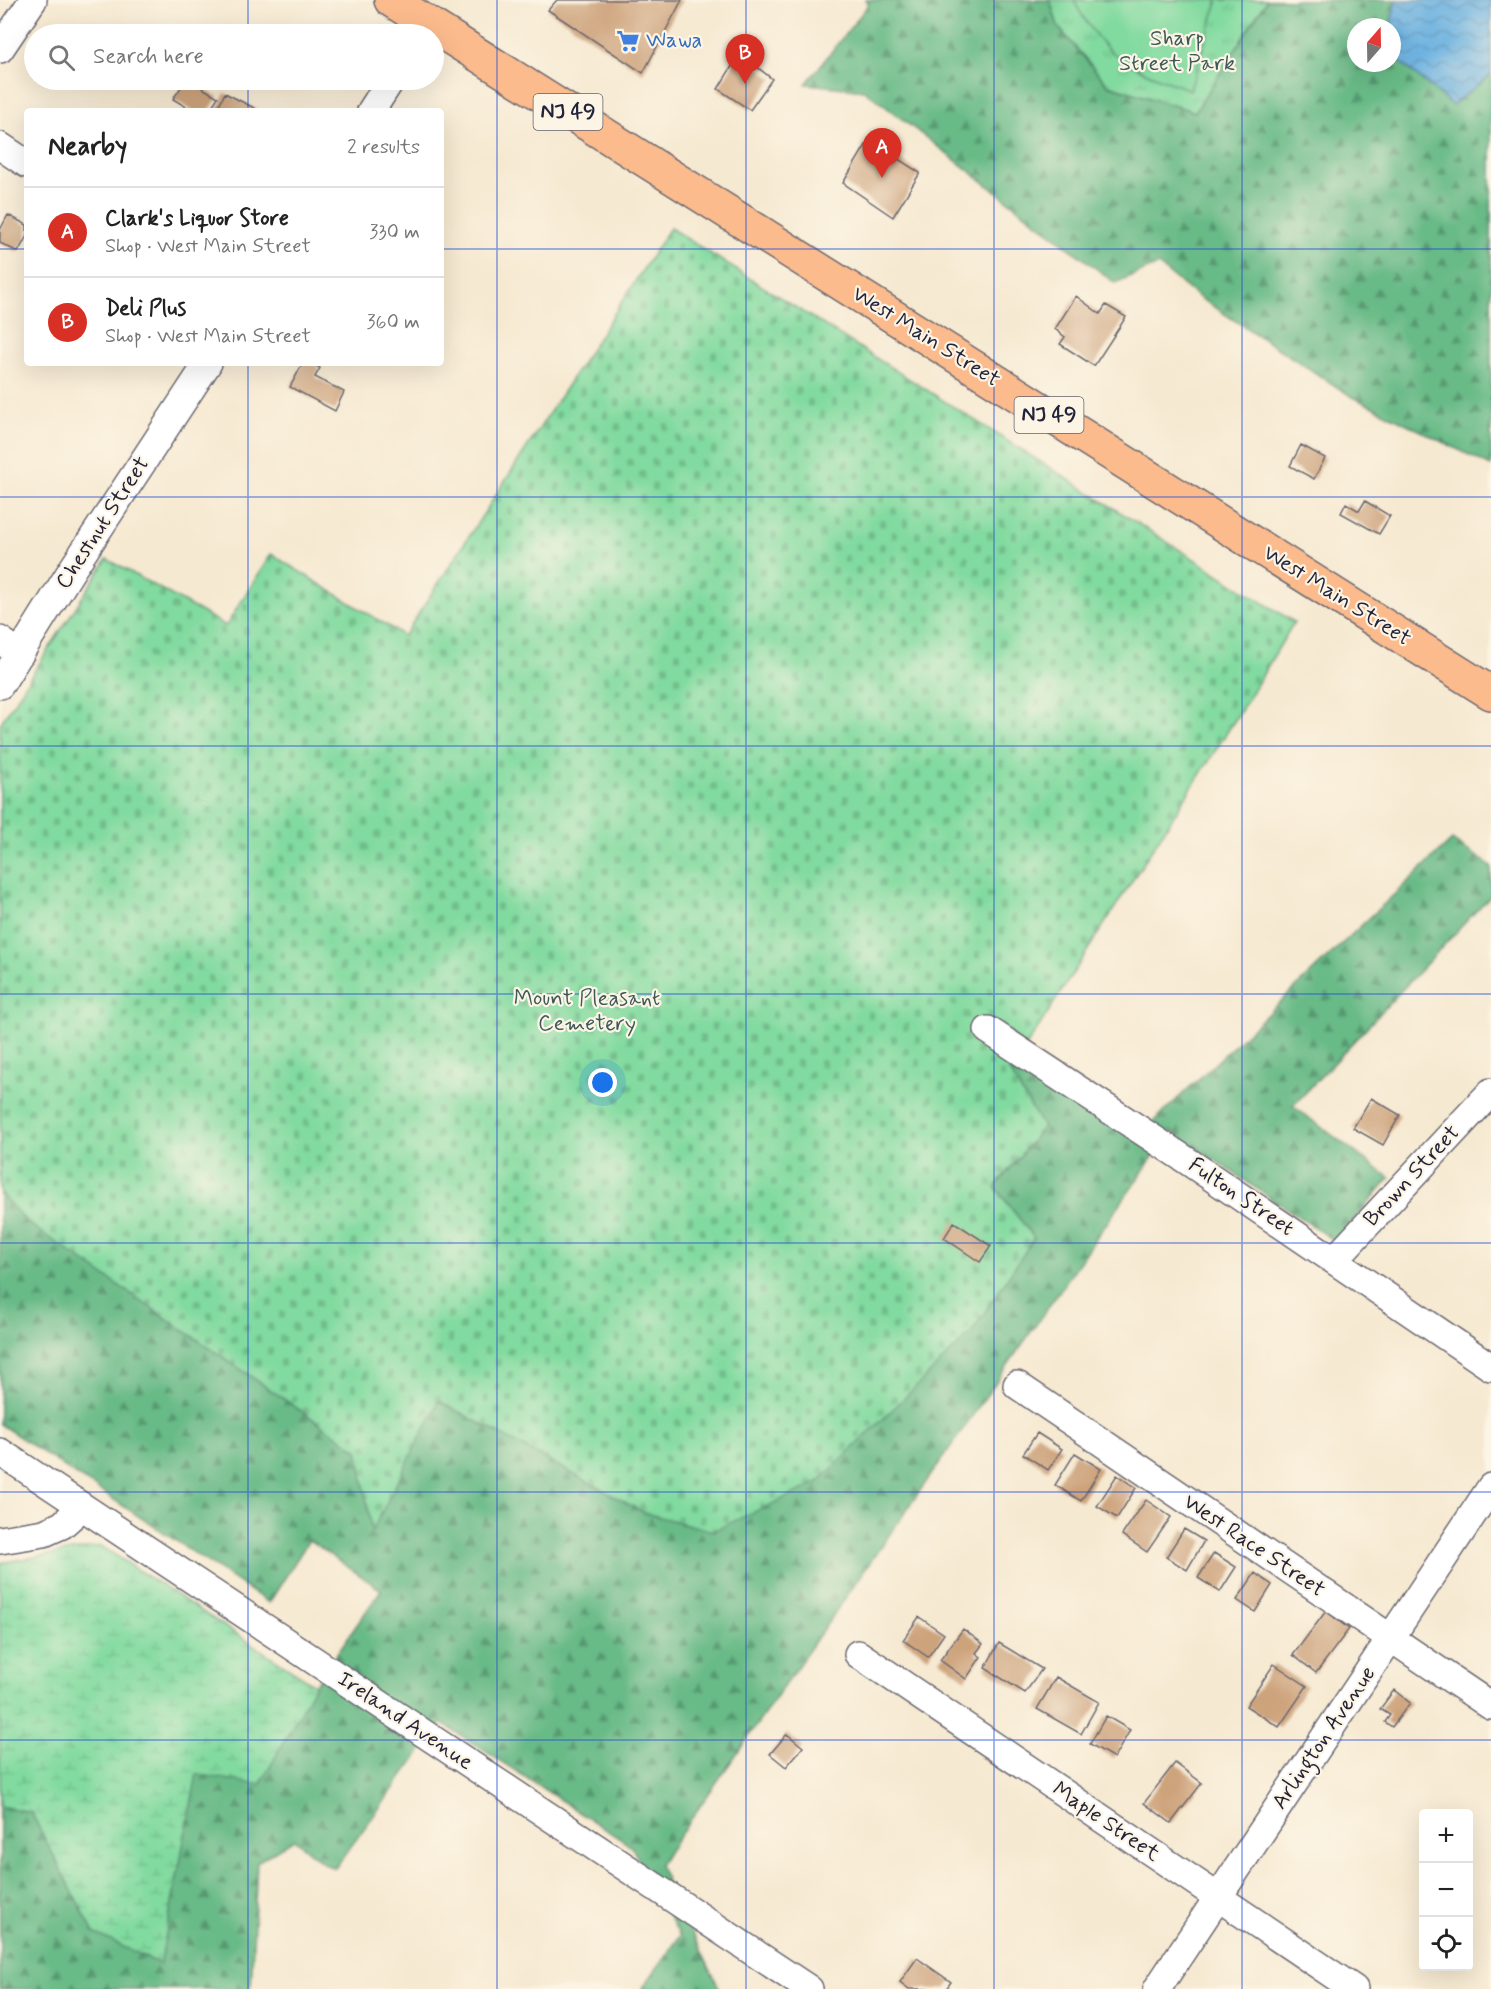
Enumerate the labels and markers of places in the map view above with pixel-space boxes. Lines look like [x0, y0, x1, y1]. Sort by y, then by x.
place label: Wawa [646, 27, 702, 55]
supermarket icon: Wawa [615, 28, 641, 54]
pin: B [726, 34, 764, 84]
pin: A [862, 128, 902, 178]

